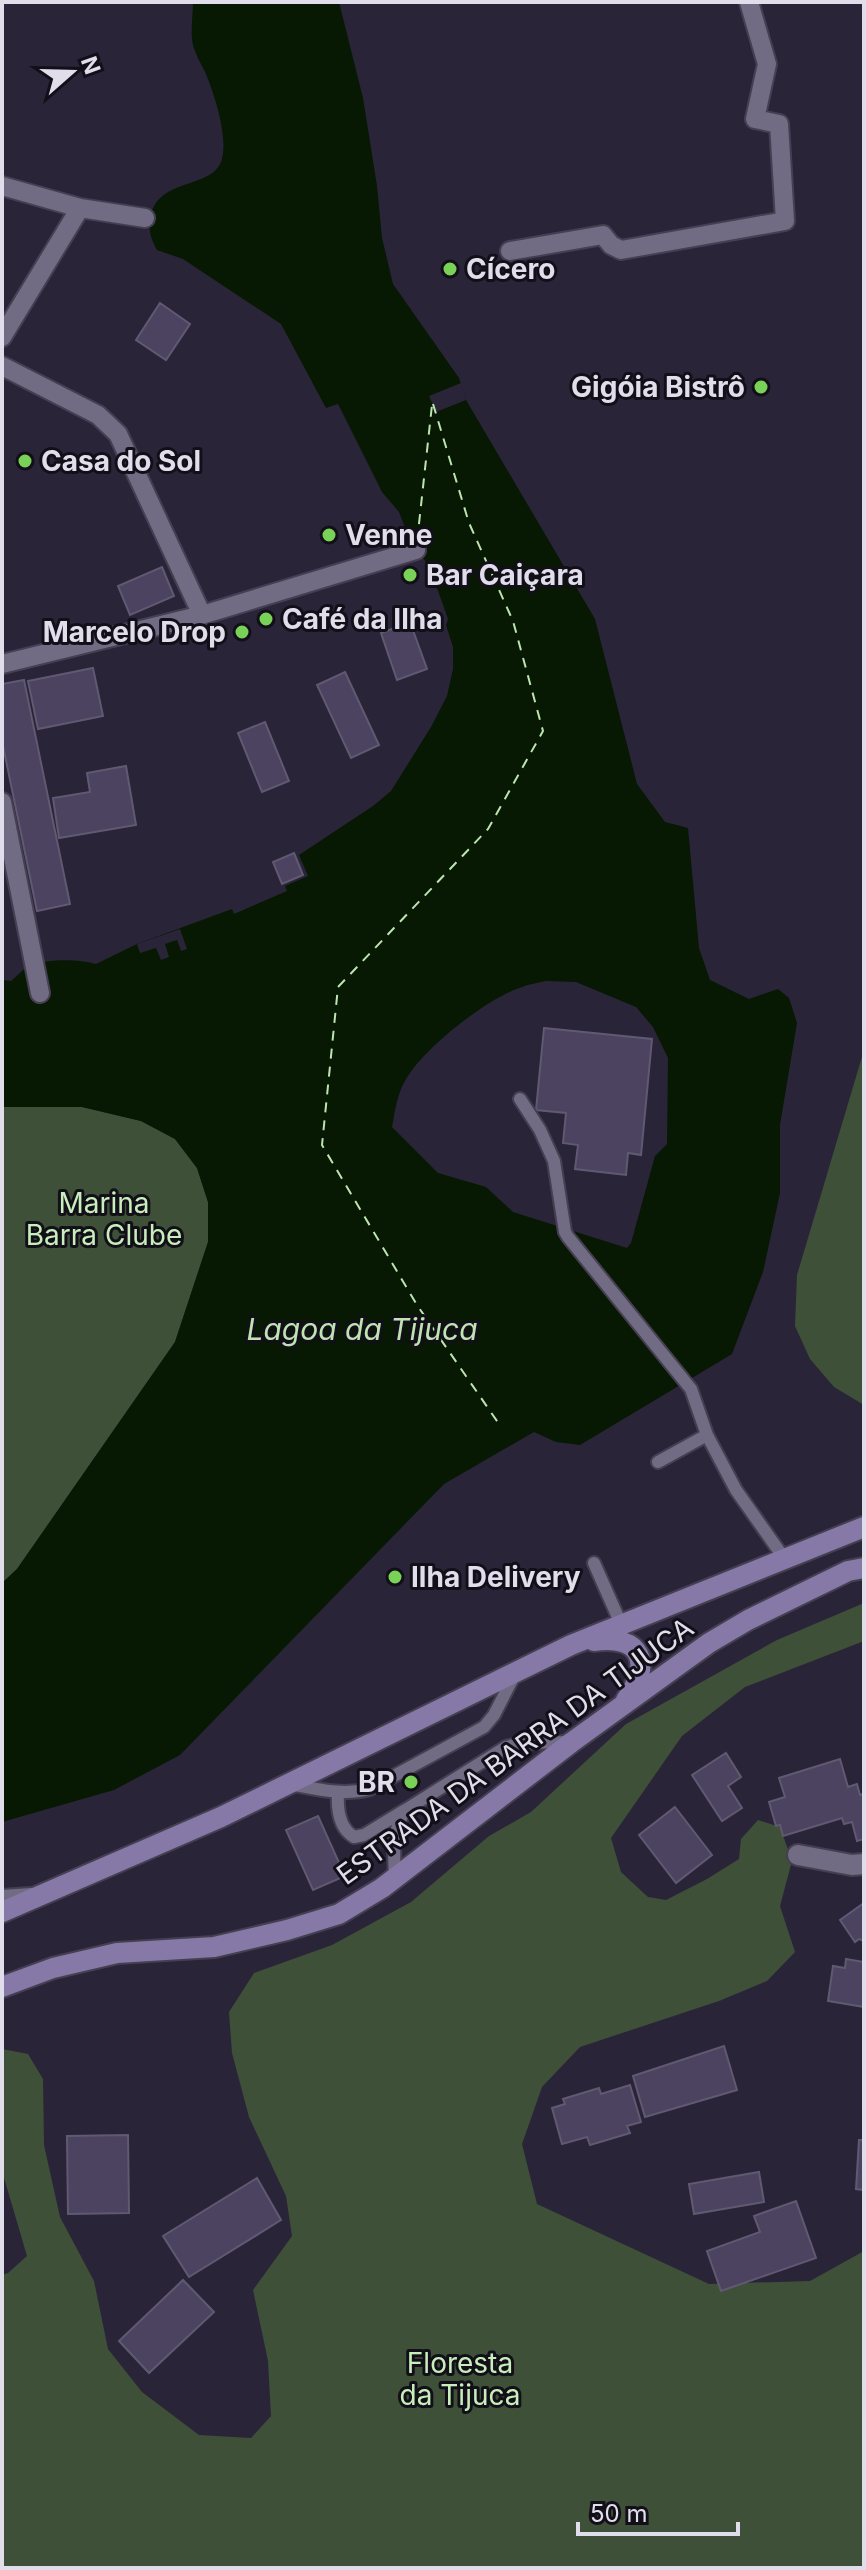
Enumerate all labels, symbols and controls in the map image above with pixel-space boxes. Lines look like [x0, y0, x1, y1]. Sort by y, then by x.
north arrow [32, 32, 112, 112]
text: N [76, 53, 106, 77]
place label: Cícero [466, 252, 555, 286]
marker: Cícero [441, 260, 459, 278]
place label: Gigóia Bistrô [571, 370, 745, 404]
marker: Gigóia Bistrô [752, 378, 770, 396]
place label: Casa do Sol [41, 444, 201, 478]
marker: Casa do Sol [16, 452, 34, 470]
place label: Venne [345, 518, 432, 552]
marker: Venne [320, 526, 338, 544]
place label: Bar Caiçara [426, 558, 584, 592]
marker: Bar Caiçara [401, 566, 419, 584]
place label: Café da Ilha [282, 602, 443, 636]
marker: Café da Ilha [257, 610, 275, 628]
place label: Marcelo Drop [43, 615, 226, 649]
marker: Marcelo Drop [233, 623, 251, 641]
park label: Marina Barra Clube [26, 1186, 182, 1252]
water label: Lagoa da Tijuca [246, 1311, 478, 1347]
place label: Ilha Delivery [411, 1560, 581, 1594]
marker: Ilha Delivery [386, 1568, 404, 1586]
street label: ESTRADA DA BARRA DA TIJUCA [330, 1610, 700, 1892]
place label: BR [358, 1765, 395, 1799]
marker: BR [402, 1773, 420, 1791]
park label: Floresta da Tijuca [400, 2346, 520, 2412]
scale bar [578, 2486, 738, 2536]
text: 50 m [590, 2499, 648, 2528]

